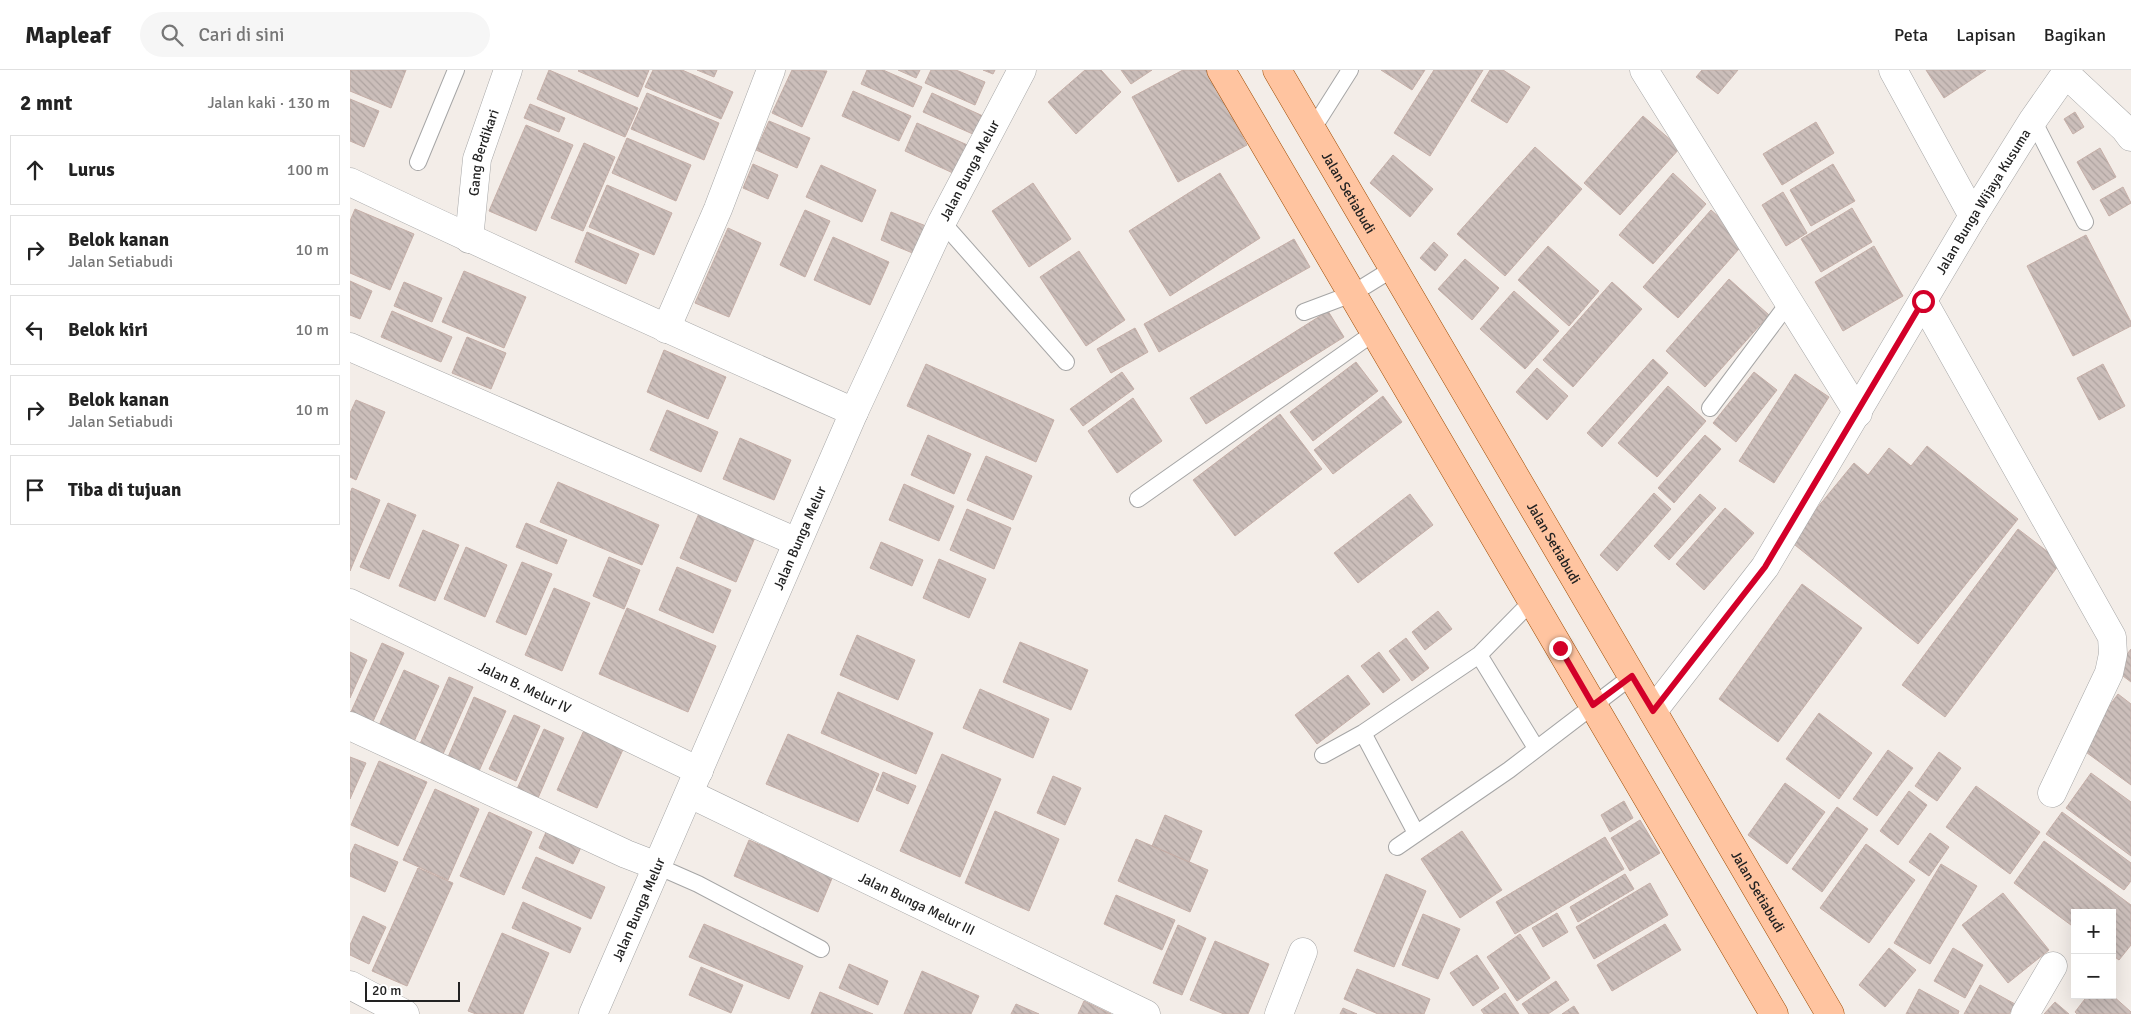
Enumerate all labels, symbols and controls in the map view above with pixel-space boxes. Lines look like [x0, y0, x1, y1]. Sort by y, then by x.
search box [140, 12, 490, 57]
text: Mapleaf [25, 20, 110, 50]
icon: search [158, 21, 186, 49]
text: Cari di sini [198, 23, 284, 47]
text: Peta [1894, 24, 1928, 46]
text: Lapisan [1956, 24, 2016, 46]
text: Bagikan [2044, 24, 2106, 46]
text: 2 mnt [20, 90, 72, 116]
text: Jalan kaki · 130 m [208, 93, 330, 113]
street label: Gang Berdikari [465, 107, 502, 197]
street label: Jalan Bunga Melur [936, 116, 1003, 224]
street label: Jalan Bunga Wijaya Kusuma [1932, 126, 2034, 277]
street label: Jalan Setiabudi [1318, 149, 1379, 236]
icon: ahead [21, 156, 49, 184]
text: Lurus [68, 158, 115, 182]
text: 100 m [287, 160, 329, 180]
text: Belok kanan [68, 228, 169, 252]
icon: right [21, 236, 49, 264]
text: 10 m [295, 240, 329, 260]
text: Jalan Setiabudi [68, 252, 173, 272]
route start [1912, 290, 1935, 313]
icon: left [21, 316, 49, 344]
text: Belok kiri [68, 318, 148, 342]
text: 10 m [295, 320, 329, 340]
text: Belok kanan [68, 388, 169, 412]
icon: right [21, 396, 49, 424]
text: 10 m [295, 400, 329, 420]
text: Jalan Setiabudi [68, 412, 173, 432]
icon: arrive [21, 476, 49, 504]
text: Tiba di tujuan [68, 478, 181, 502]
street label: Jalan Bunga Melur [769, 483, 830, 592]
street label: Jalan Setiabudi [1523, 499, 1585, 587]
route end [1549, 637, 1572, 660]
street label: Jalan B. Melur IV [476, 658, 574, 717]
street label: Jalan Setiabudi [1728, 847, 1789, 935]
street label: Jalan Bunga Melur [608, 854, 669, 964]
street label: Jalan Bunga Melur III [856, 868, 978, 939]
map controls [2071, 909, 2116, 999]
button: + [2071, 909, 2116, 954]
button: − [2071, 954, 2116, 999]
scale bar [365, 979, 460, 1002]
text: 20 m [372, 982, 401, 999]

